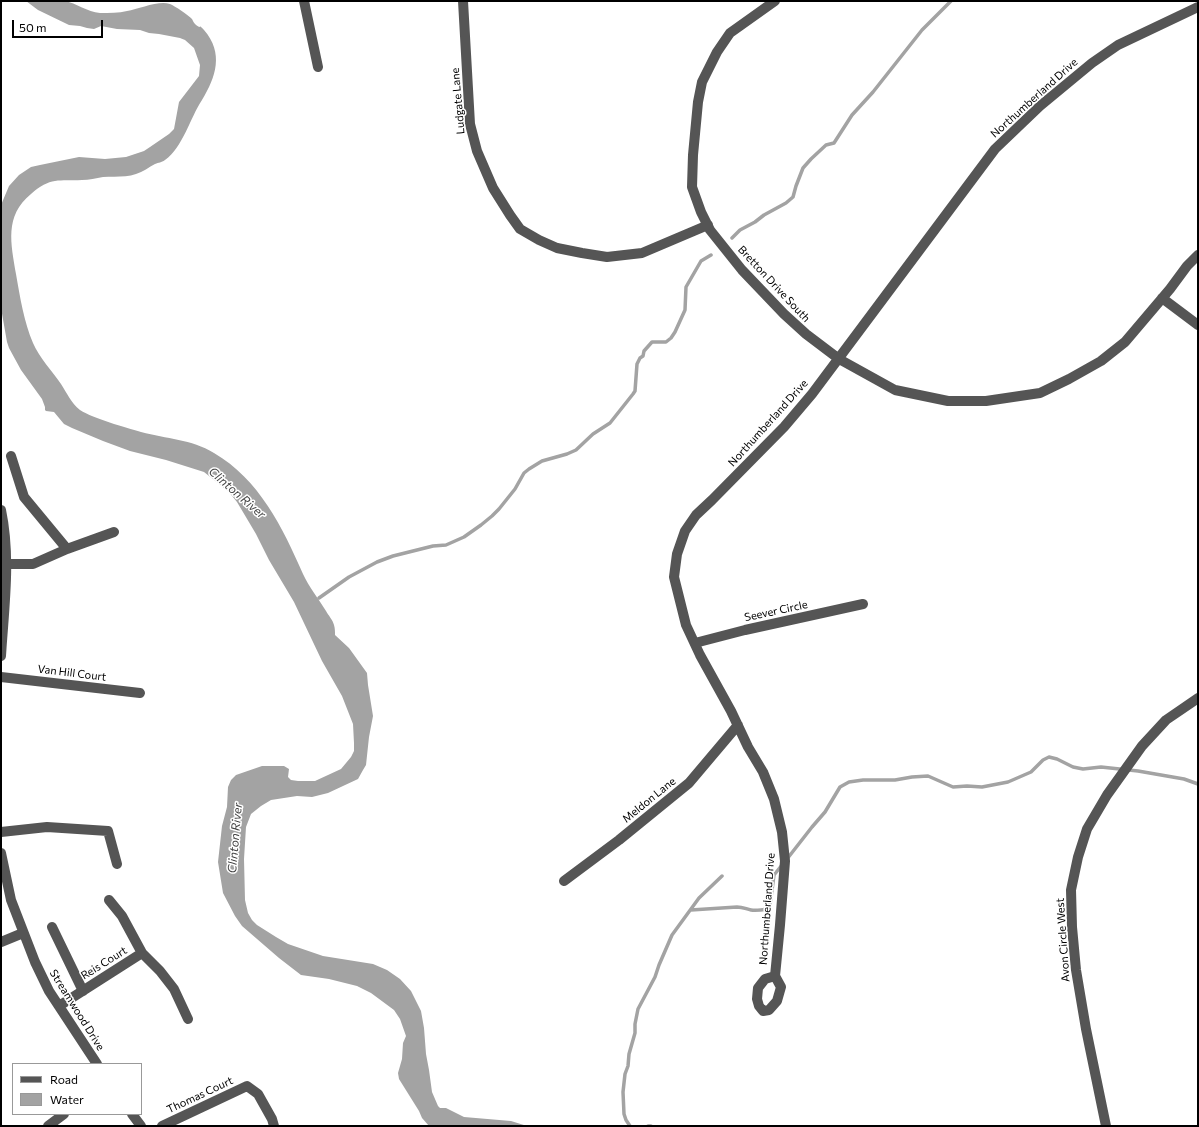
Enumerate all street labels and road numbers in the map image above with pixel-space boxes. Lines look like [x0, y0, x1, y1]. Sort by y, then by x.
street label: Northumberland Drive [988, 55, 1080, 141]
street label: Ludgate Lane [449, 67, 467, 135]
street label: Bretton Drive South [735, 243, 813, 325]
street label: Northumberland Drive [725, 377, 811, 469]
street label: Seever Circle [743, 598, 809, 624]
street label: Van Hill Court [37, 662, 107, 684]
street label: Meldon Lane [620, 775, 678, 825]
street label: Northumberland Drive [756, 852, 778, 966]
street label: Avon Circle West [1053, 898, 1073, 982]
street label: Reis Court [78, 944, 130, 982]
street label: Streamwood Drive [47, 967, 107, 1053]
street label: Thomas Court [165, 1074, 235, 1116]

